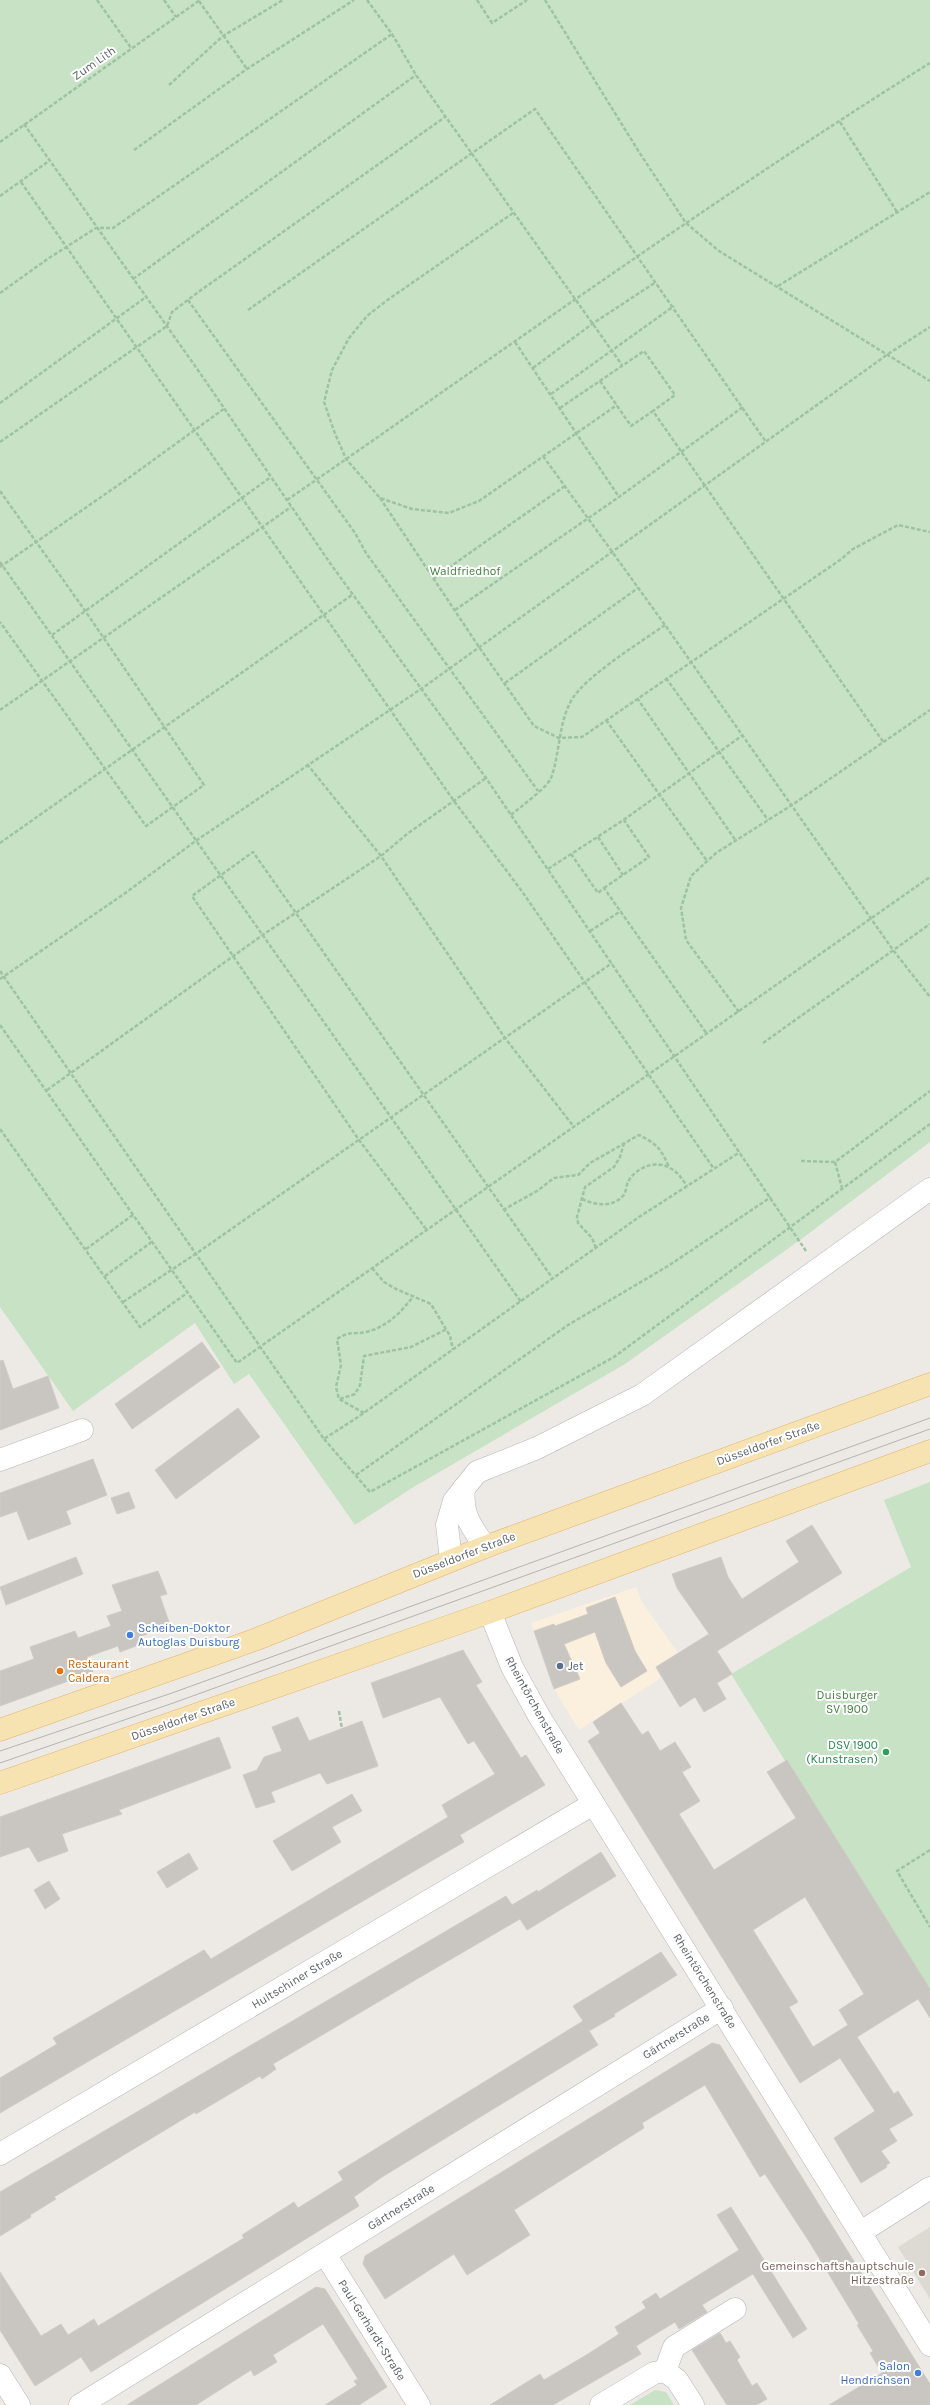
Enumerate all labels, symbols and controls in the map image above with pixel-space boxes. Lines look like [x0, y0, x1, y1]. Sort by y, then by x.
street label: Zum Lith [70, 43, 118, 83]
park label: Waldfriedhof [430, 564, 501, 578]
street label: Düsseldorfer Straße [714, 1418, 822, 1468]
street label: Düsseldorfer Straße [411, 1529, 517, 1581]
place label: Scheiben-Doktor Autoglas Duisburg [138, 1621, 240, 1649]
marker: Scheiben-Doktor Autoglas Duisburg [125, 1630, 135, 1640]
street label: Rheintörchenstraße [502, 1654, 568, 1756]
place label: Restaurant Caldera [68, 1657, 129, 1685]
place label: Jet [568, 1659, 584, 1673]
marker: Jet [555, 1661, 565, 1671]
marker: Restaurant Caldera [55, 1666, 65, 1676]
park label: Duisburger SV 1900 [817, 1688, 878, 1716]
street label: Düsseldorfer Straße [129, 1695, 237, 1743]
place label: DSV 1900 (Kunstrasen) [806, 1738, 878, 1766]
marker: DSV 1900 (Kunstrasen) [881, 1747, 891, 1757]
street label: Rheintörchenstraße [670, 1931, 740, 2031]
street label: Hultschiner Straße [249, 1946, 345, 2012]
street label: Gärtnerstraße [640, 2010, 712, 2062]
street label: Gärtnerstraße [365, 2181, 437, 2233]
place label: Gemeinschaftshauptschule Hitzestraße [761, 2259, 914, 2287]
marker: Gemeinschaftshauptschule Hitzestraße [917, 2268, 927, 2278]
street label: Paul-Gerhardt-Straße [335, 2277, 409, 2383]
place label: Salon Hendrichsen [840, 2359, 910, 2387]
marker: Salon Hendrichsen [913, 2368, 923, 2378]

